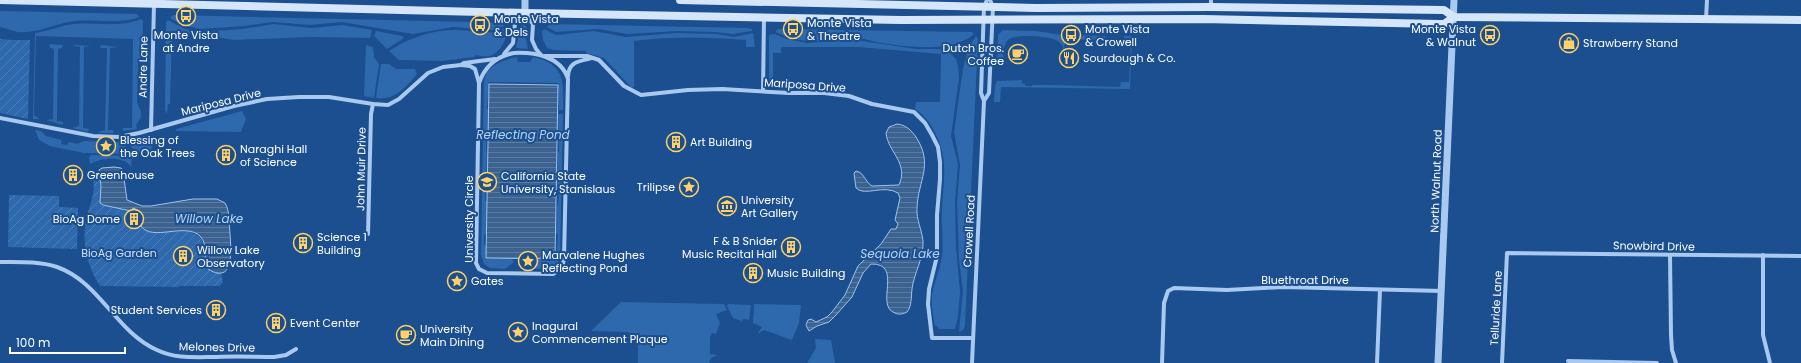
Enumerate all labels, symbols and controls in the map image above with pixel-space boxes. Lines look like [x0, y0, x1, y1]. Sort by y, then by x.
bus stop icon: Monte Vista at Andre [175, 5, 197, 27]
place label: Monte Vista & Dels [494, 11, 559, 40]
bus stop icon: Monte Vista & Dels [469, 14, 491, 36]
place label: Monte Vista & Theatre [807, 15, 872, 44]
bus stop icon: Monte Vista & Theatre [782, 18, 804, 40]
place label: Monte Vista & Crowell [1085, 21, 1150, 50]
place label: Monte Vista & Walnut [1411, 21, 1476, 50]
bus stop icon: Monte Vista & Crowell [1060, 24, 1082, 46]
bus stop icon: Monte Vista & Walnut [1479, 24, 1501, 46]
place label: Monte Vista at Andre [154, 27, 218, 56]
shop icon: Strawberry Stand [1558, 32, 1580, 54]
place label: Strawberry Stand [1583, 35, 1678, 51]
street label: Andre Lane [134, 36, 152, 98]
place label: Dutch Bros. Coffee [943, 40, 1004, 69]
cafe icon: Dutch Bros. Coffee [1007, 43, 1029, 65]
restaurant icon: Sourdough & Co. [1058, 47, 1080, 69]
place label: Sourdough & Co. [1083, 50, 1175, 66]
street label: Mariposa Drive [764, 74, 847, 96]
street label: Mariposa Drive [179, 84, 263, 120]
water label: Reflecting Pond [476, 126, 571, 143]
street label: John Muir Drive [352, 127, 370, 211]
street label: North Walnut Road [1426, 129, 1446, 233]
building icon: Art Building [665, 131, 687, 153]
place label: Blessing of the Oak Trees [120, 132, 195, 161]
place label: Art Building [690, 134, 752, 150]
place icon: Blessing of the Oak Trees [95, 135, 117, 157]
place label: Naraghi Hall of Science [240, 141, 307, 170]
building icon: Naraghi Hall of Science [215, 144, 237, 166]
building icon: Greenhouse [62, 164, 84, 186]
place label: Greenhouse [87, 167, 154, 183]
place label: California State University, Stanislaus [501, 168, 616, 197]
school or university icon: California State University, Stanislaus [476, 171, 498, 193]
street label: University Circle [461, 175, 477, 263]
place icon: Trilipse [678, 176, 700, 198]
place label: Trilipse [637, 179, 675, 195]
place label: University Art Gallery [741, 192, 799, 221]
street label: Crowell Road [959, 194, 979, 268]
museum icon: University Art Gallery [716, 195, 738, 217]
building icon: BioAg Dome [123, 208, 145, 230]
water label: Willow Lake [175, 210, 244, 227]
place label: BioAg Dome [53, 211, 120, 227]
place label: Science 1 Building [317, 229, 367, 258]
building icon: Science 1 Building [292, 232, 314, 254]
place label: F & B Snider Music Recital Hall [682, 233, 777, 262]
building icon: F & B Snider Music Recital Hall [780, 236, 802, 258]
street label: Snowbird Drive [1613, 237, 1695, 255]
place label: Willow Lake Observatory [197, 242, 266, 271]
park label: BioAg Garden [81, 245, 157, 261]
building icon: Willow Lake Observatory [172, 245, 194, 267]
water label: Sequoia Lake [860, 245, 940, 262]
place label: Marvalene Hughes Reflecting Pond [542, 247, 645, 276]
place icon: Marvalene Hughes Reflecting Pond [517, 250, 539, 272]
building icon: Music Building [742, 262, 764, 284]
place label: Music Building [767, 265, 845, 281]
place icon: Gates [446, 270, 468, 292]
street label: Telluride Lane [1486, 270, 1506, 346]
street label: Bluethroat Drive [1261, 272, 1349, 288]
place label: Gates [471, 273, 504, 289]
building icon: Student Services [205, 299, 227, 321]
place label: Student Services [111, 302, 202, 318]
building icon: Event Center [265, 312, 287, 334]
place label: Event Center [290, 315, 360, 331]
place label: Inagural Commencement Plaque [532, 318, 668, 347]
place label: University Main Dining [420, 321, 484, 350]
place icon: Inagural Commencement Plaque [507, 321, 529, 343]
cafe icon: University Main Dining [395, 324, 417, 346]
scale bar [10, 329, 125, 355]
text: 100 m [16, 334, 50, 351]
street label: Melones Drive [179, 338, 255, 356]

